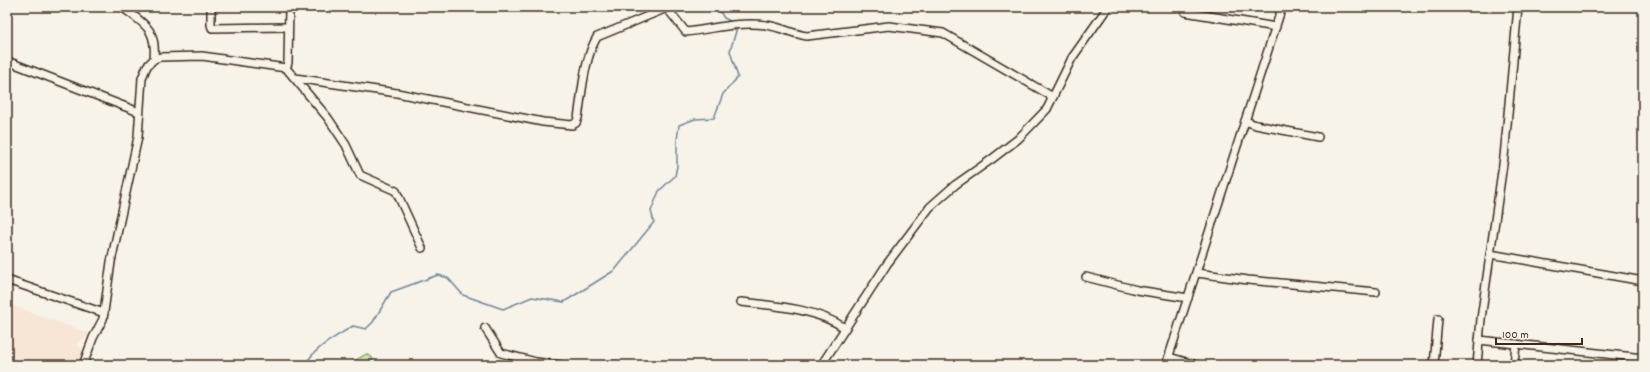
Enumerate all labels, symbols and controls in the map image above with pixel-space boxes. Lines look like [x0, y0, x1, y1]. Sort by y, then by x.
scale bar [1496, 320, 1582, 346]
text: 100 m [1502, 327, 1529, 344]

